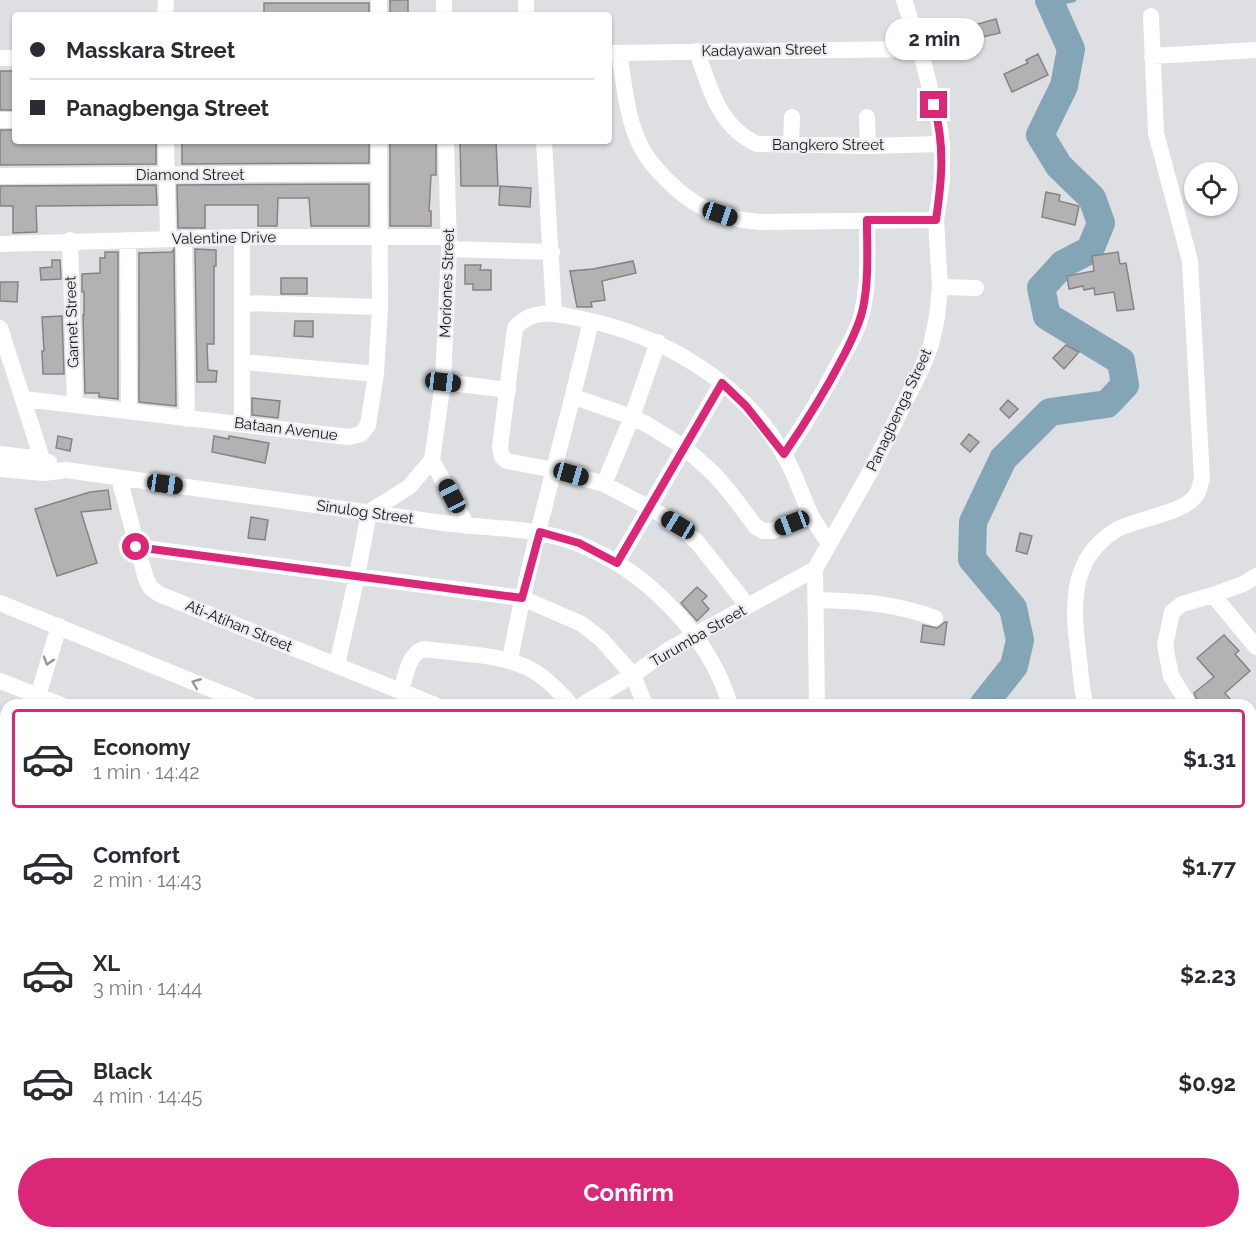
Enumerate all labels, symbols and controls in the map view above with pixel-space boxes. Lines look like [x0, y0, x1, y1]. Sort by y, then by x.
callout: 2 min [884, 18, 984, 60]
text: 2 min [909, 27, 960, 51]
text: Masskara Street [66, 37, 235, 63]
street label: Kadayawan Street [701, 40, 827, 60]
route end [920, 91, 947, 118]
text: Panagbenga Street [66, 95, 269, 121]
street label: Bangkero Street [772, 136, 884, 154]
map controls [1184, 162, 1238, 216]
button: locate [1184, 162, 1238, 216]
street label: Diamond Street [136, 166, 244, 184]
car [700, 200, 740, 228]
street label: Valentine Drive [172, 228, 277, 248]
street label: Moriones Street [436, 228, 458, 338]
street label: Garnet Street [61, 276, 83, 368]
street label: Panagbenga Street [863, 346, 935, 474]
car [424, 371, 462, 393]
street label: Bataan Avenue [233, 414, 339, 444]
car [551, 460, 591, 488]
car [146, 473, 184, 495]
car [436, 476, 468, 516]
street label: Sinulog Street [315, 496, 415, 528]
car [658, 508, 698, 542]
car [772, 508, 812, 538]
route start [122, 533, 149, 560]
street label: Ati-Atihan Street [183, 596, 295, 656]
street label: Turumba Street [647, 601, 749, 671]
one-way arrow [43, 655, 55, 666]
one-way arrow [191, 678, 202, 690]
icon: car [21, 732, 75, 786]
text: Economy [93, 734, 191, 760]
text: $1.31 [1183, 746, 1236, 772]
text: 1 min · 14:42 [93, 760, 200, 784]
icon: car [21, 840, 75, 894]
text: Comfort [93, 842, 180, 868]
text: $1.77 [1182, 854, 1236, 880]
text: 2 min · 14:43 [93, 868, 202, 892]
icon: car [21, 948, 75, 1002]
text: XL [93, 950, 120, 976]
text: $2.23 [1180, 962, 1236, 988]
text: 3 min · 14:44 [93, 976, 202, 1000]
icon: car [21, 1056, 75, 1110]
text: Black [93, 1058, 152, 1084]
text: $0.92 [1178, 1070, 1236, 1096]
text: 4 min · 14:45 [93, 1084, 202, 1108]
button: Confirm [18, 1158, 1239, 1227]

